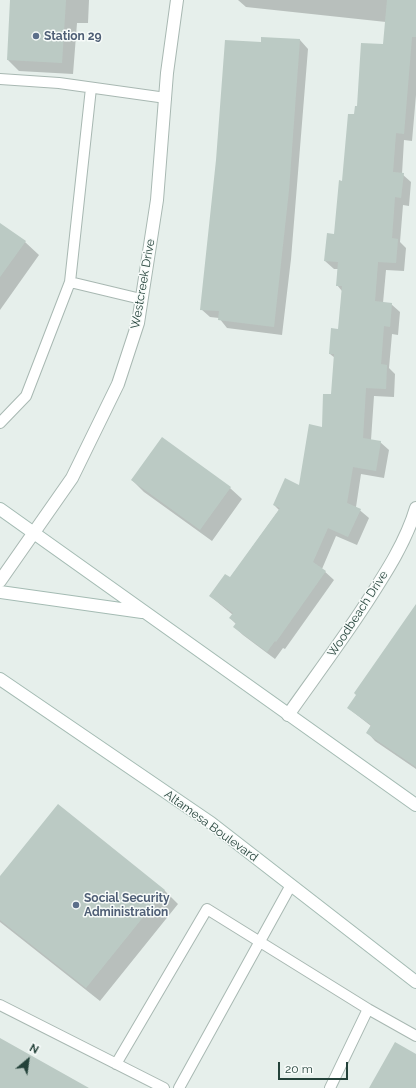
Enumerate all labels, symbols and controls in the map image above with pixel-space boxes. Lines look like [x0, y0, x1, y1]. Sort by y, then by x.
place label: Station 29 [44, 29, 102, 43]
marker: Station 29 [31, 31, 41, 41]
street label: Westcreek Drive [128, 238, 158, 330]
street label: Woodbeach Drive [325, 568, 391, 660]
street label: Altamesa Boulevard [161, 787, 261, 865]
place label: Social Security Administration [84, 891, 170, 919]
marker: Social Security Administration [71, 900, 81, 910]
north arrow [8, 1040, 48, 1080]
text: N [27, 1041, 41, 1057]
scale bar [280, 1054, 350, 1080]
text: 20 m [285, 1062, 313, 1076]

